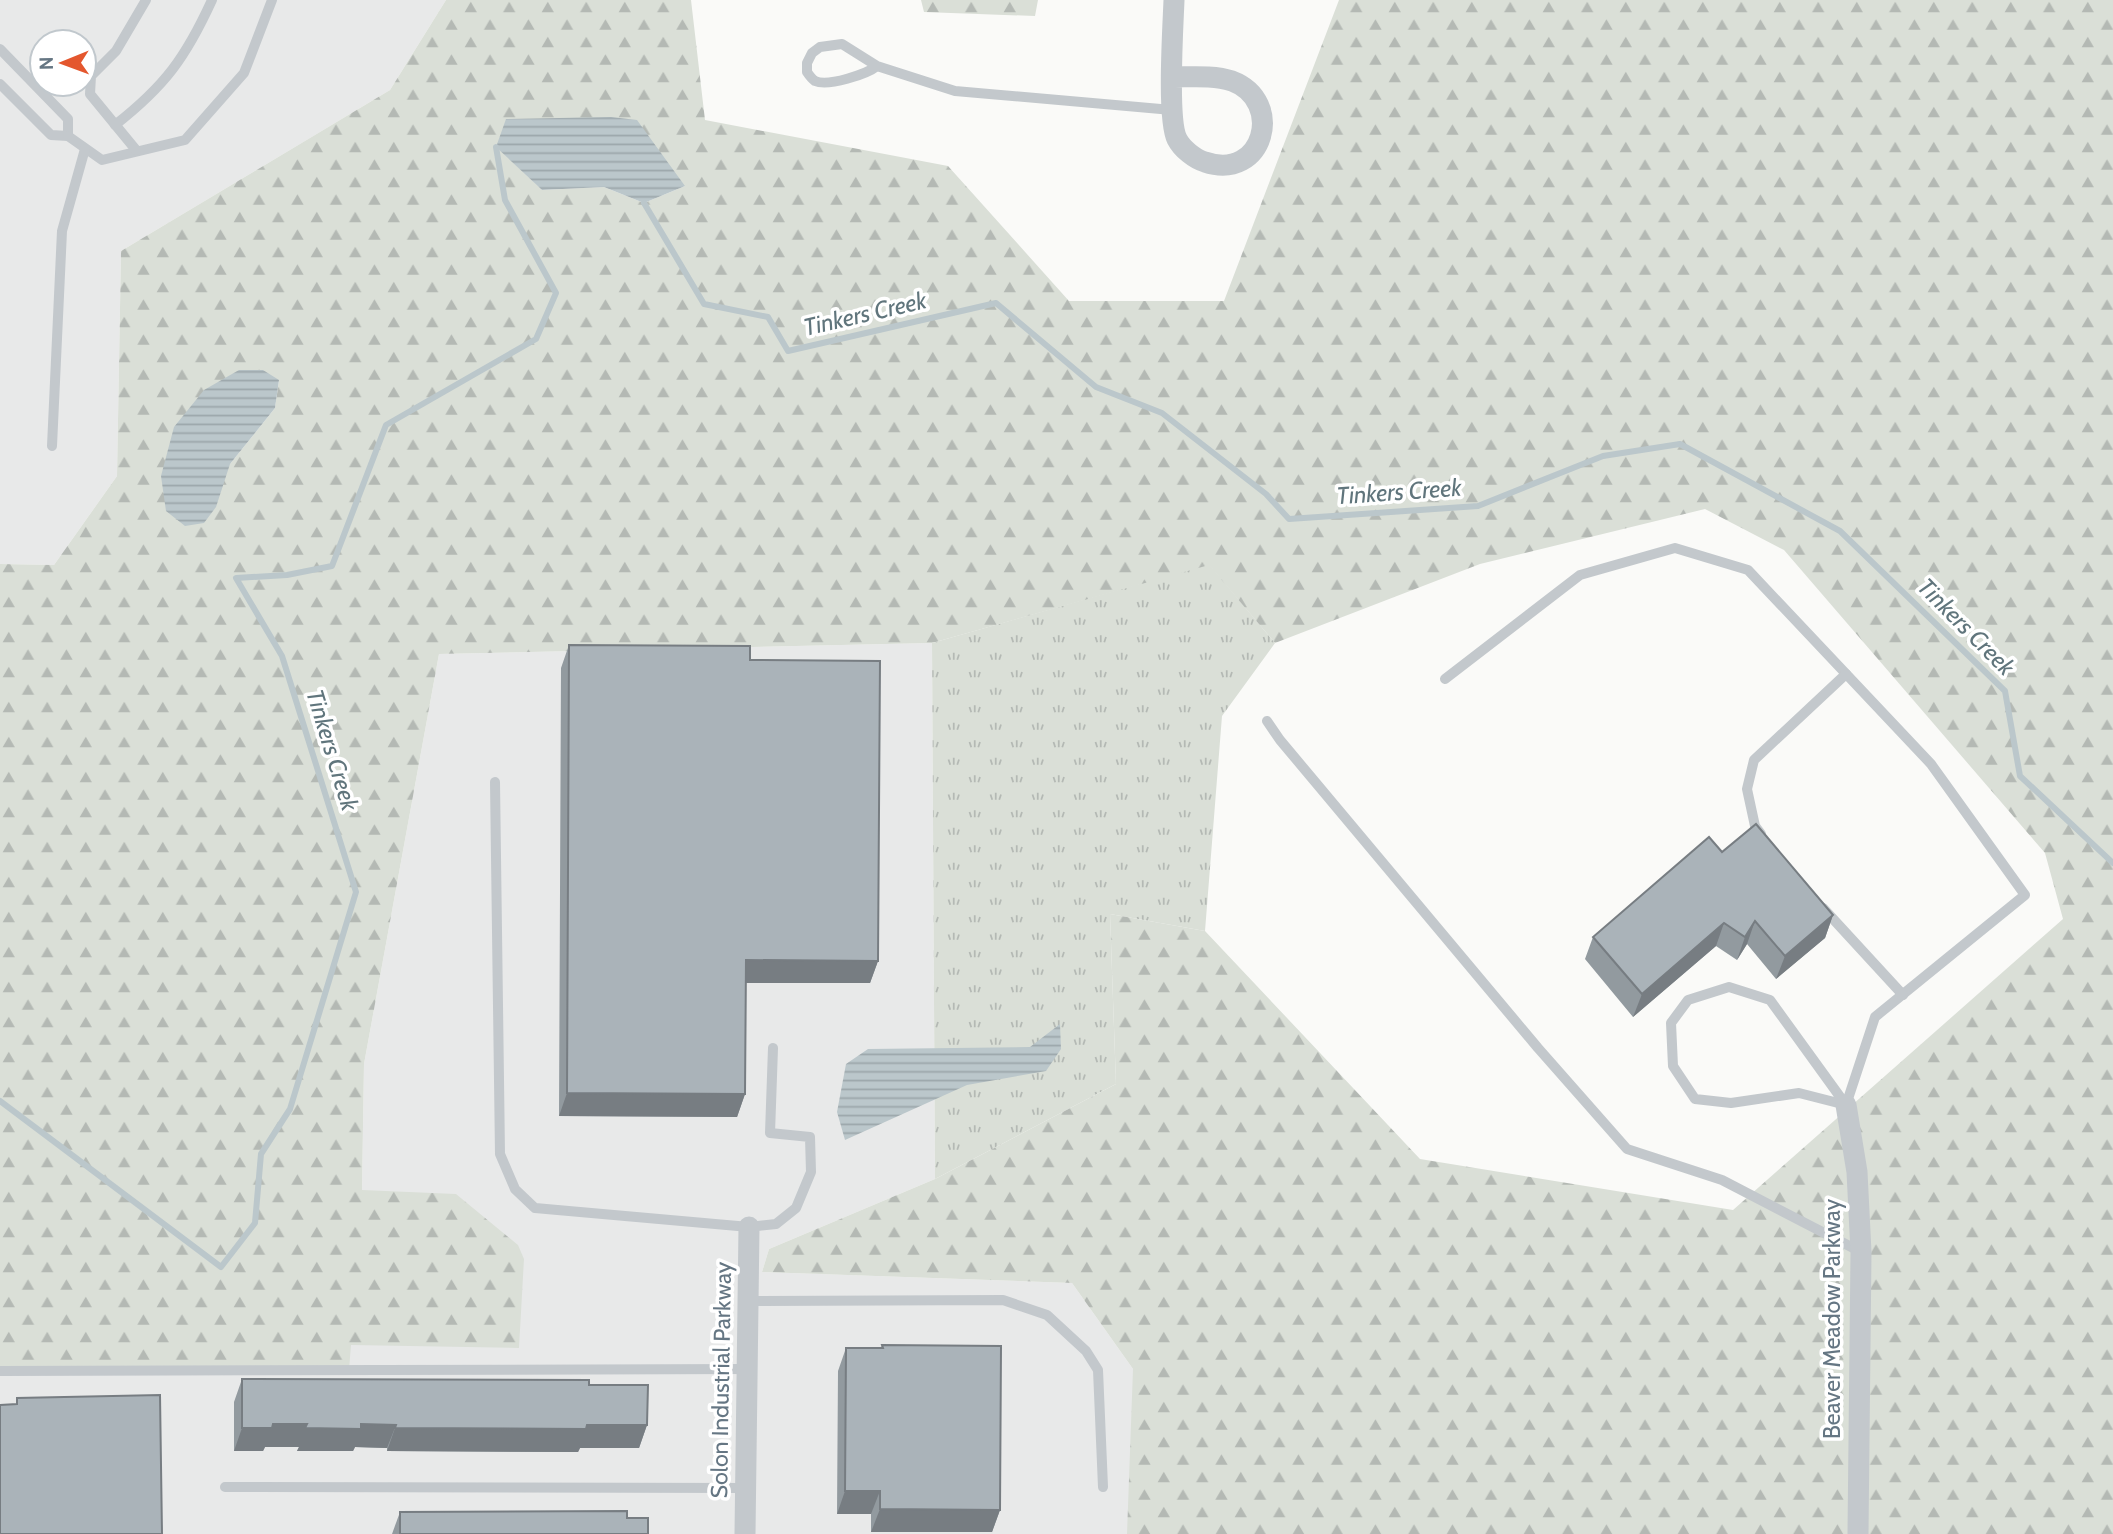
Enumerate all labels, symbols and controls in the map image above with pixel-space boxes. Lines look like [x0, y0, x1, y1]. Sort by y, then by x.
north arrow [28, 28, 98, 98]
text: N [35, 56, 58, 70]
water label: Tinkers Creek [801, 285, 930, 342]
water label: Tinkers Creek [1335, 473, 1463, 510]
water label: Tinkers Creek [1912, 572, 2021, 682]
water label: Tinkers Creek [300, 686, 365, 815]
street label: Beaver Meadow Parkway [1818, 1199, 1846, 1439]
street label: Solon Industrial Parkway [705, 1261, 737, 1499]

